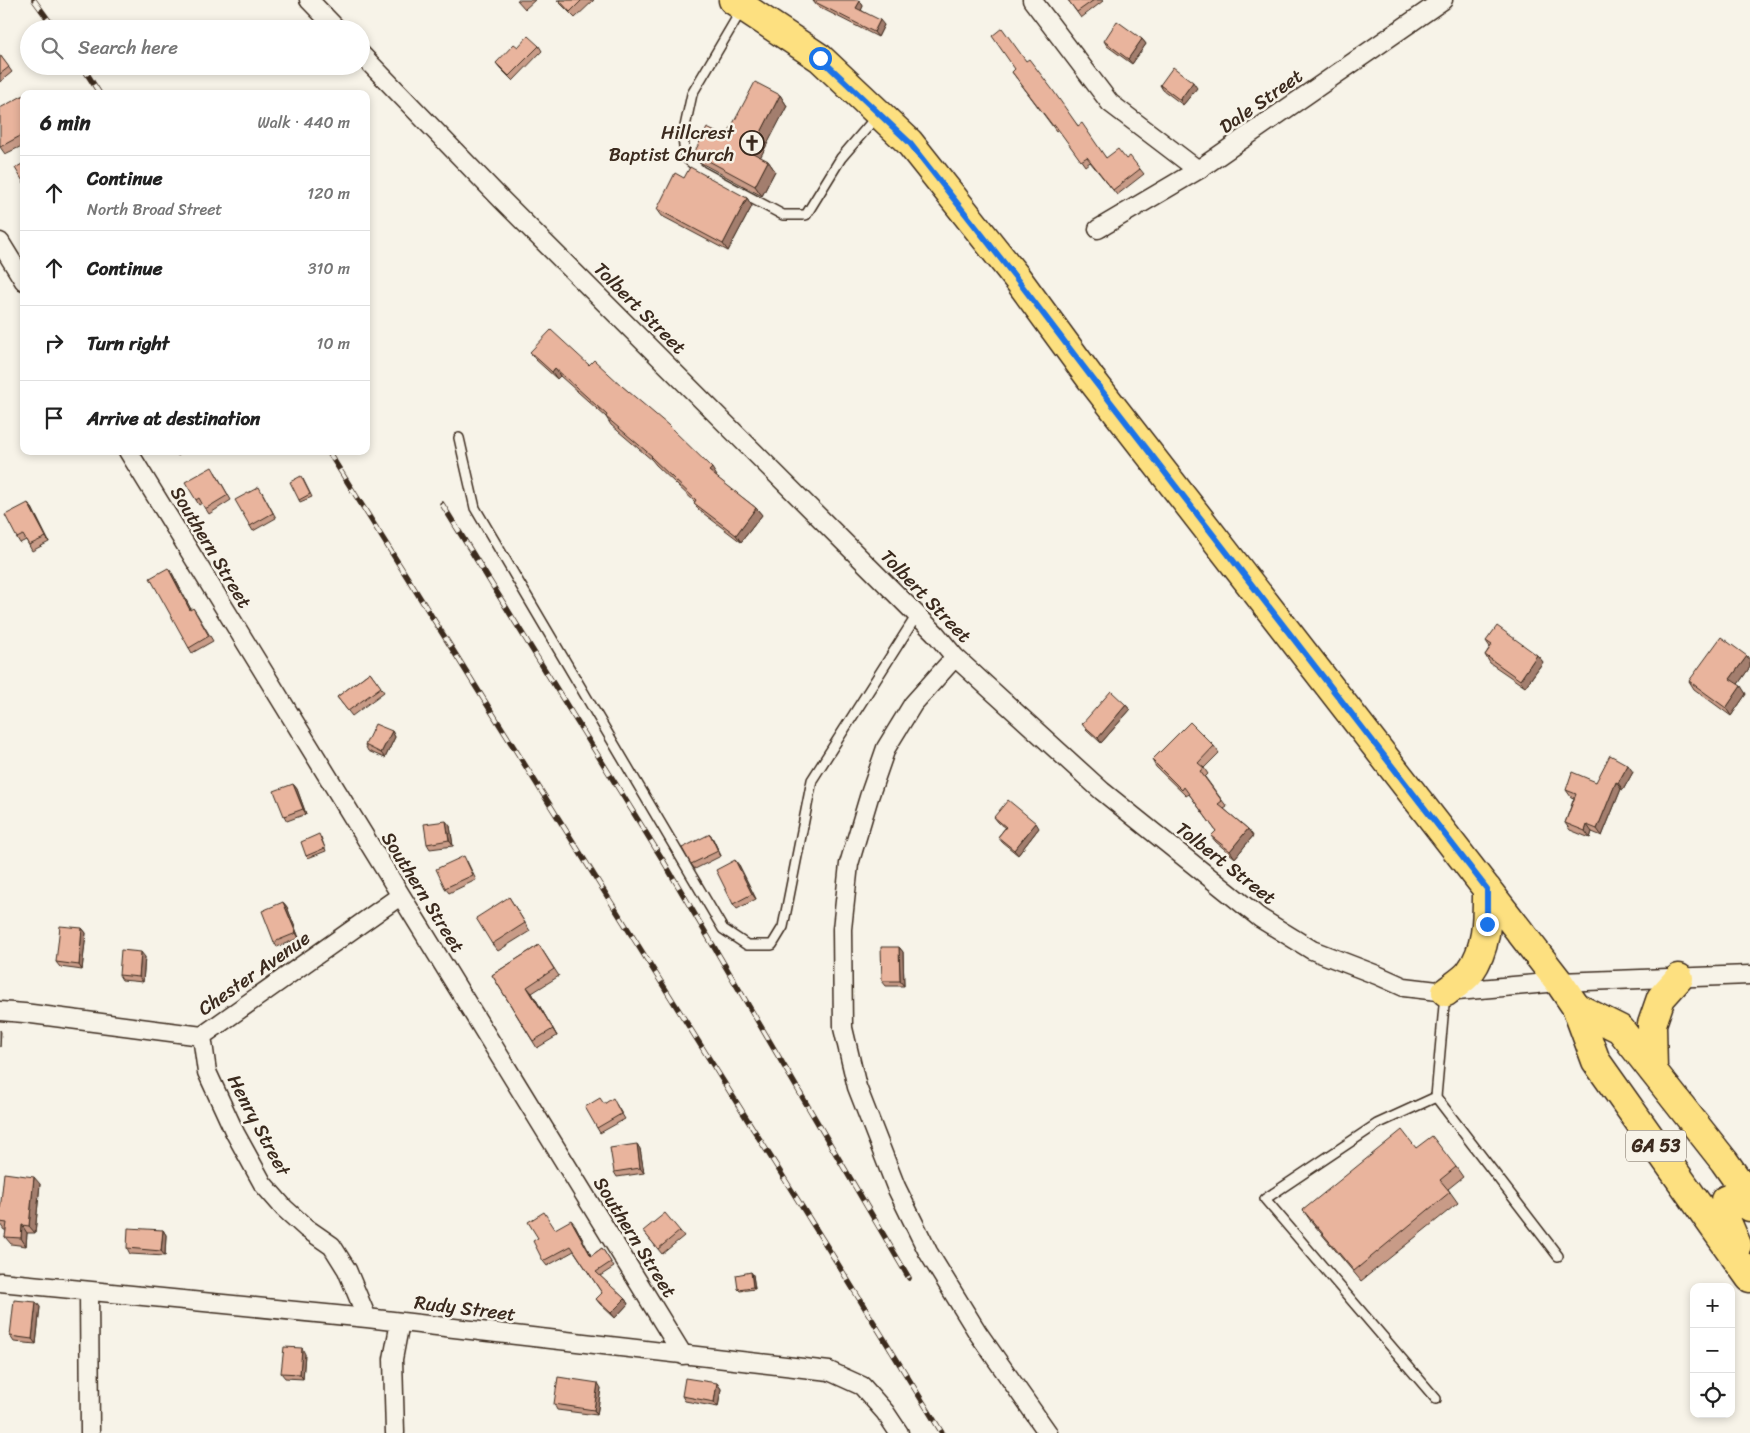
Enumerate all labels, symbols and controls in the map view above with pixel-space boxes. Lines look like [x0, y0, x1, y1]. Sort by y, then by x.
search box [20, 20, 370, 75]
text: Search here [78, 31, 178, 64]
icon: search [38, 34, 66, 62]
route start [809, 47, 832, 70]
street label: Dale Street [1212, 60, 1310, 142]
text: 6 min [40, 104, 91, 142]
text: Walk · 440 m [257, 108, 350, 137]
place label: Hillcrest Baptist Church [609, 116, 735, 171]
church icon: Hillcrest Baptist Church [739, 130, 765, 156]
text: Continue [87, 162, 163, 195]
icon: ahead [40, 179, 68, 207]
text: 120 m [307, 179, 350, 208]
text: North Broad Street [87, 195, 222, 224]
text: Continue [87, 252, 163, 285]
icon: ahead [40, 254, 68, 282]
text: 310 m [308, 254, 350, 283]
street label: Tolbert Street [586, 254, 694, 362]
text: Turn right [87, 327, 169, 360]
icon: right [40, 329, 68, 357]
text: 10 m [317, 329, 350, 358]
text: Arrive at destination [87, 402, 260, 435]
icon: arrive [40, 404, 68, 432]
street label: Southern Street [161, 479, 261, 615]
street label: Tolbert Street [872, 541, 980, 651]
street label: Tolbert Street [1168, 813, 1284, 913]
street label: Southern Street [372, 825, 474, 959]
route end [1476, 913, 1499, 936]
street label: Chester Avenue [191, 922, 317, 1024]
street label: Henry Street [218, 1068, 300, 1183]
road number: GA 53 [1626, 1130, 1686, 1162]
street label: Southern Street [584, 1170, 686, 1304]
map controls [1690, 1283, 1735, 1418]
button: + [1690, 1283, 1735, 1328]
street label: Rudy Street [412, 1285, 518, 1331]
button: − [1690, 1328, 1735, 1373]
button: locate [1690, 1373, 1735, 1418]

